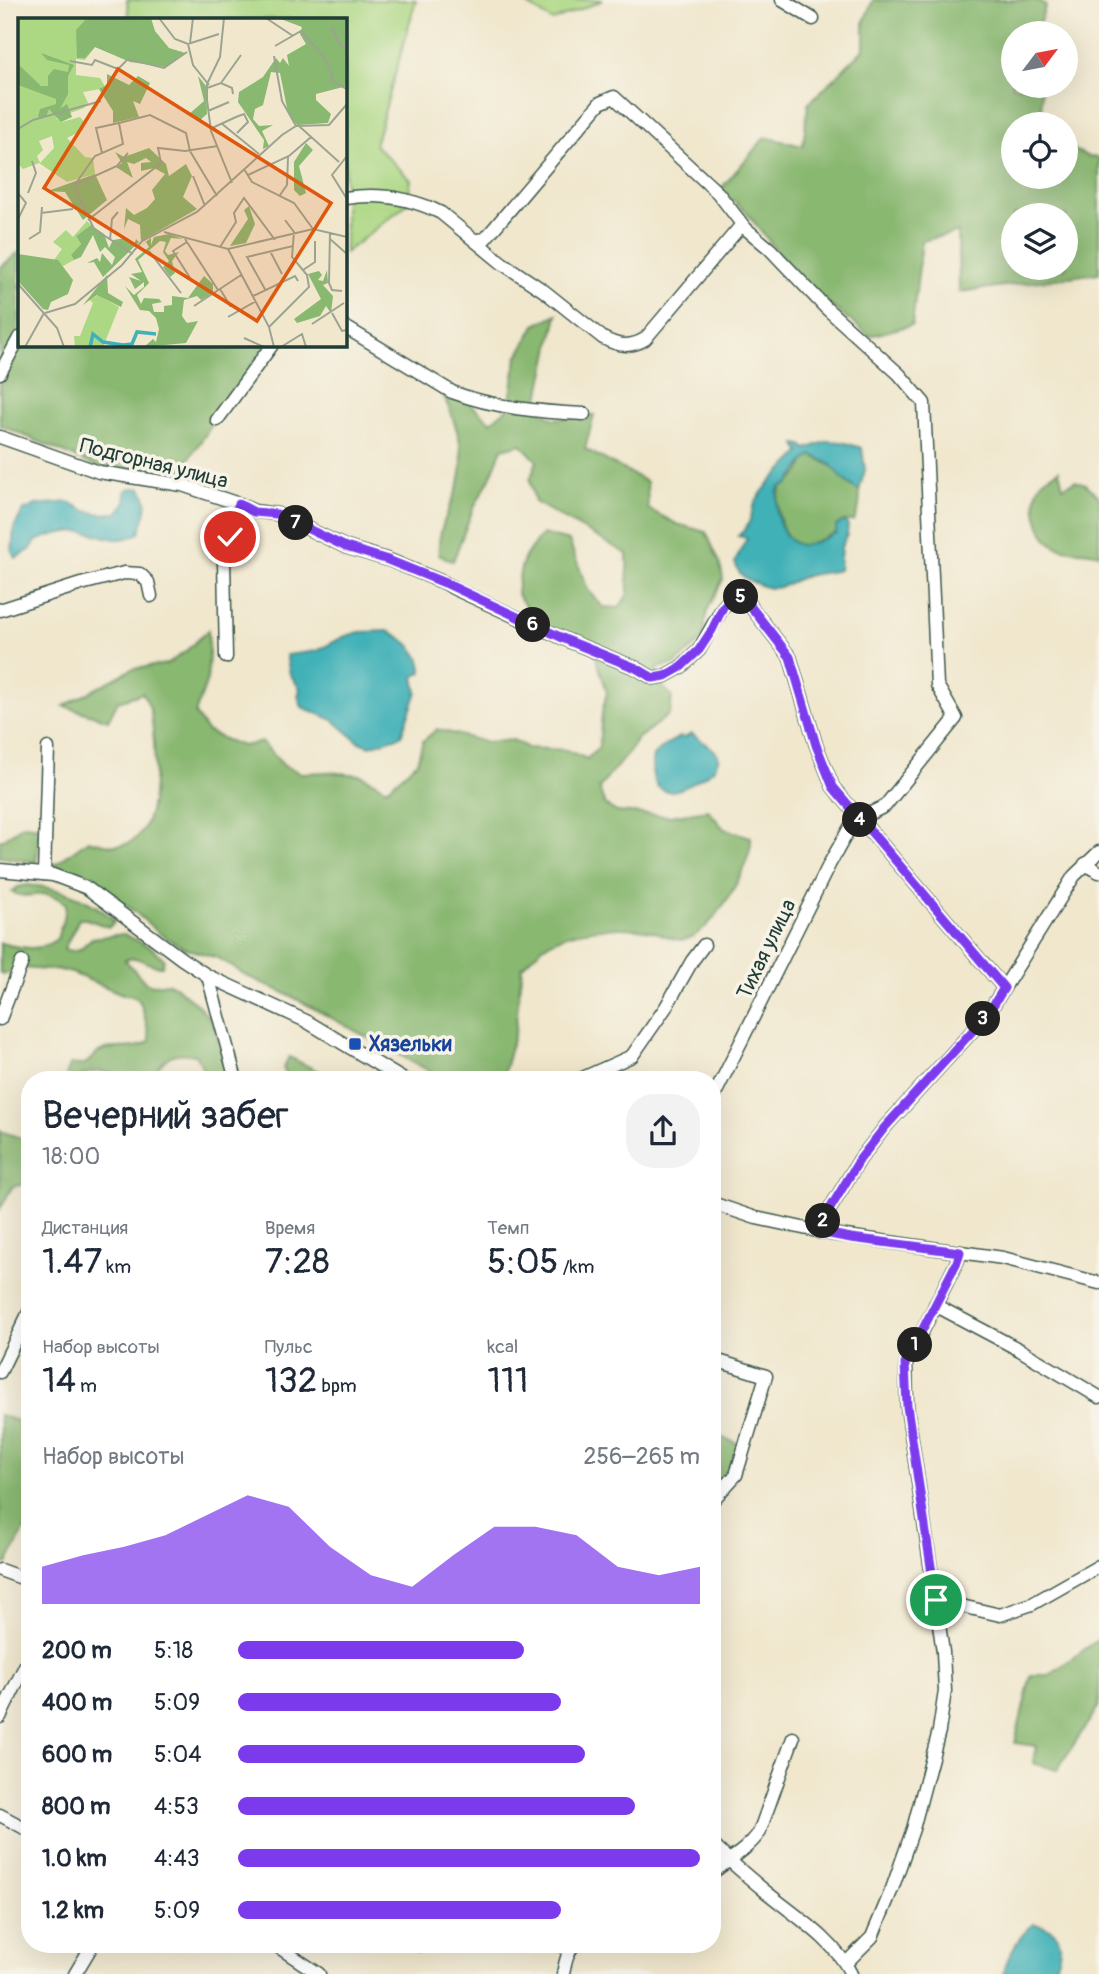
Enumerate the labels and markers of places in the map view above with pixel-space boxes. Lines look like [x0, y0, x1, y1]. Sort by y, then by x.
pin: 7 [278, 505, 314, 540]
pin [200, 507, 260, 567]
pin: 5 [724, 580, 758, 614]
pin: 6 [516, 608, 550, 642]
pin: 4 [842, 802, 878, 838]
pin: 3 [965, 1002, 1000, 1036]
place label: Хязельки [369, 1031, 452, 1058]
marker: Хязельки [347, 1036, 363, 1052]
pin: 2 [806, 1204, 840, 1238]
pin: 1 [898, 1328, 932, 1362]
pin [906, 1570, 966, 1630]

